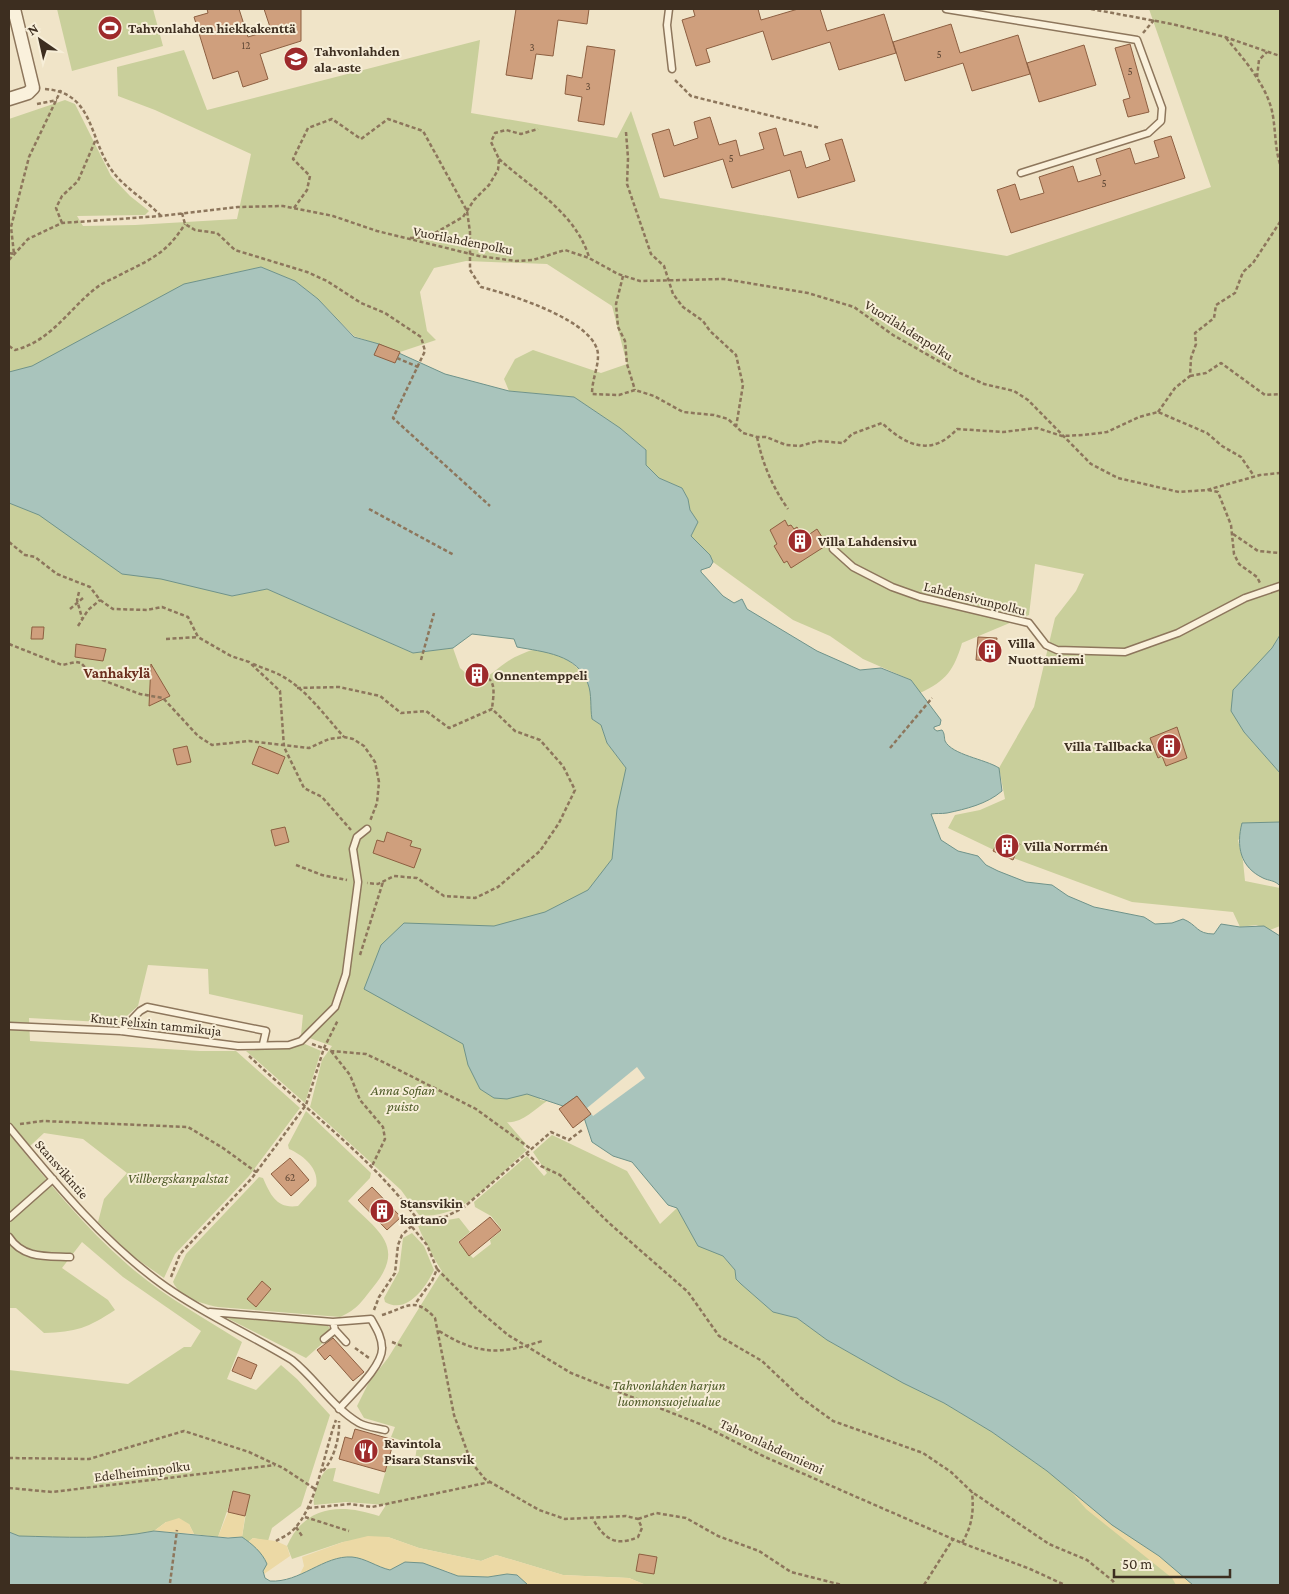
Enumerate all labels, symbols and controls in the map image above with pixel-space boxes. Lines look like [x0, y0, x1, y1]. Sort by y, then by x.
north arrow [15, 15, 65, 65]
sports icon: Tahvonlahden hiekkakenttä [97, 15, 123, 41]
text: N [24, 20, 42, 39]
place label: Tahvonlahden hiekkakenttä [128, 20, 296, 36]
house number: 12 [242, 39, 250, 51]
house number: 3 [529, 41, 535, 53]
place label: Tahvonlahden ala-aste [314, 43, 400, 75]
school or university icon: Tahvonlahden ala-aste [283, 46, 309, 72]
house number: 5 [936, 48, 942, 60]
house number: 5 [1127, 65, 1133, 77]
house number: 3 [585, 80, 591, 92]
house number: 5 [728, 152, 734, 164]
house number: 5 [1101, 177, 1107, 189]
street label: Vuorilahdenpolku [412, 222, 515, 258]
street label: Vuorilahdenpolku [862, 296, 957, 364]
building icon: Villa Lahdensivu [787, 528, 813, 554]
place label: Villa Lahdensivu [817, 533, 917, 549]
street label: Lahdensivunpolku [922, 578, 1028, 619]
place label: Villa Nuottaniemi [1007, 635, 1084, 667]
building icon: Villa Nuottaniemi [977, 638, 1003, 664]
building icon: Onnentemppeli [464, 662, 490, 688]
district label: Vanhakylä [83, 665, 151, 681]
place label: Onnentemppeli [494, 667, 588, 683]
building icon: Villa Tallbacka [1156, 733, 1182, 759]
place label: Villa Tallbacka [1063, 738, 1152, 754]
building icon: Villa Norrmén [994, 833, 1020, 859]
place label: Villa Norrmén [1023, 838, 1108, 854]
street label: Knut Felixin tammikuja [89, 1009, 223, 1040]
park label: Anna Sofian puisto [370, 1082, 435, 1114]
street label: Stansvikintie [32, 1136, 92, 1202]
park label: Villbergskanpalstat [128, 1170, 229, 1186]
house number: 62 [285, 1171, 295, 1183]
place label: Stansvikin kartano [400, 1195, 463, 1227]
building icon: Stansvikin kartano [369, 1198, 395, 1224]
park label: Tahvonlahden harjun luonnonsuojelualue [612, 1377, 726, 1410]
street label: Tahvonlahdenniemi [717, 1415, 827, 1477]
place label: Ravintola Pisara Stansvik [384, 1435, 475, 1467]
restaurant icon: Ravintola Pisara Stansvik [353, 1438, 379, 1464]
street label: Edelheiminpolku [93, 1457, 191, 1485]
scale bar [1114, 1546, 1230, 1578]
text: 50 m [1122, 1556, 1152, 1572]

